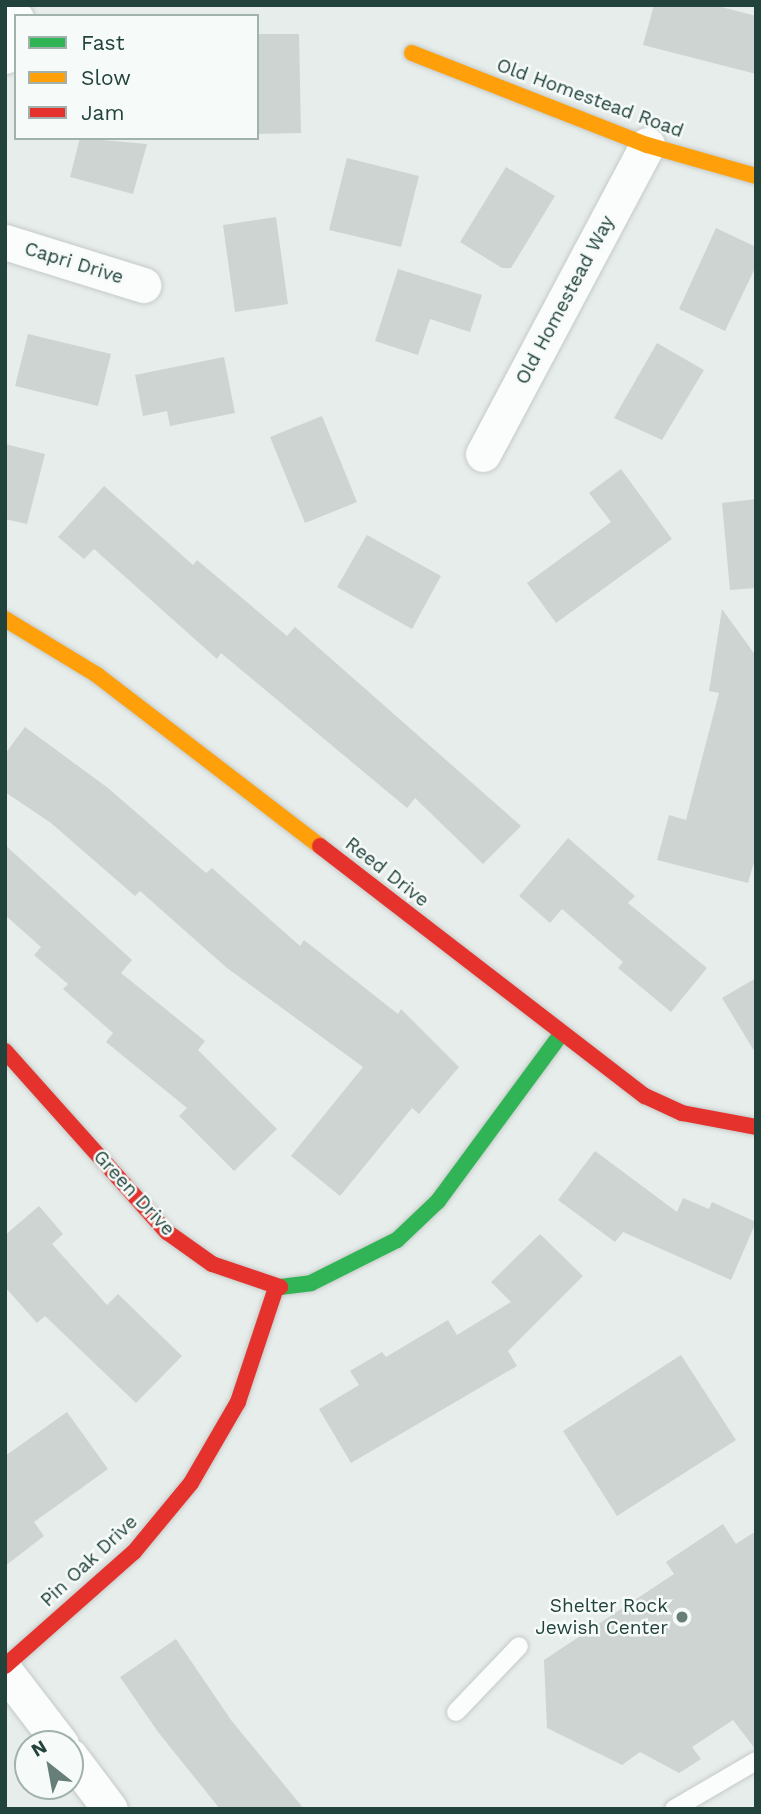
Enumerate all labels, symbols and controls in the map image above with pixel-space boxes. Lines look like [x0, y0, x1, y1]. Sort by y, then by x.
legend [14, 14, 259, 140]
text: Fast [81, 30, 125, 55]
street label: Old Homestead Road [493, 54, 687, 142]
text: Slow [81, 65, 131, 90]
text: Jam [81, 100, 124, 125]
street label: Old Homestead Way [511, 212, 619, 388]
street label: Capri Drive [22, 237, 126, 289]
street label: Reed Drive [341, 832, 433, 912]
street label: Green Drive [89, 1146, 179, 1240]
street label: Pin Oak Drive [36, 1510, 142, 1612]
place label: Shelter Rock Jewish Center [535, 1595, 668, 1639]
marker: Shelter Rock Jewish Center [674, 1609, 690, 1625]
north arrow [14, 1730, 84, 1800]
text: N [27, 1735, 51, 1762]

